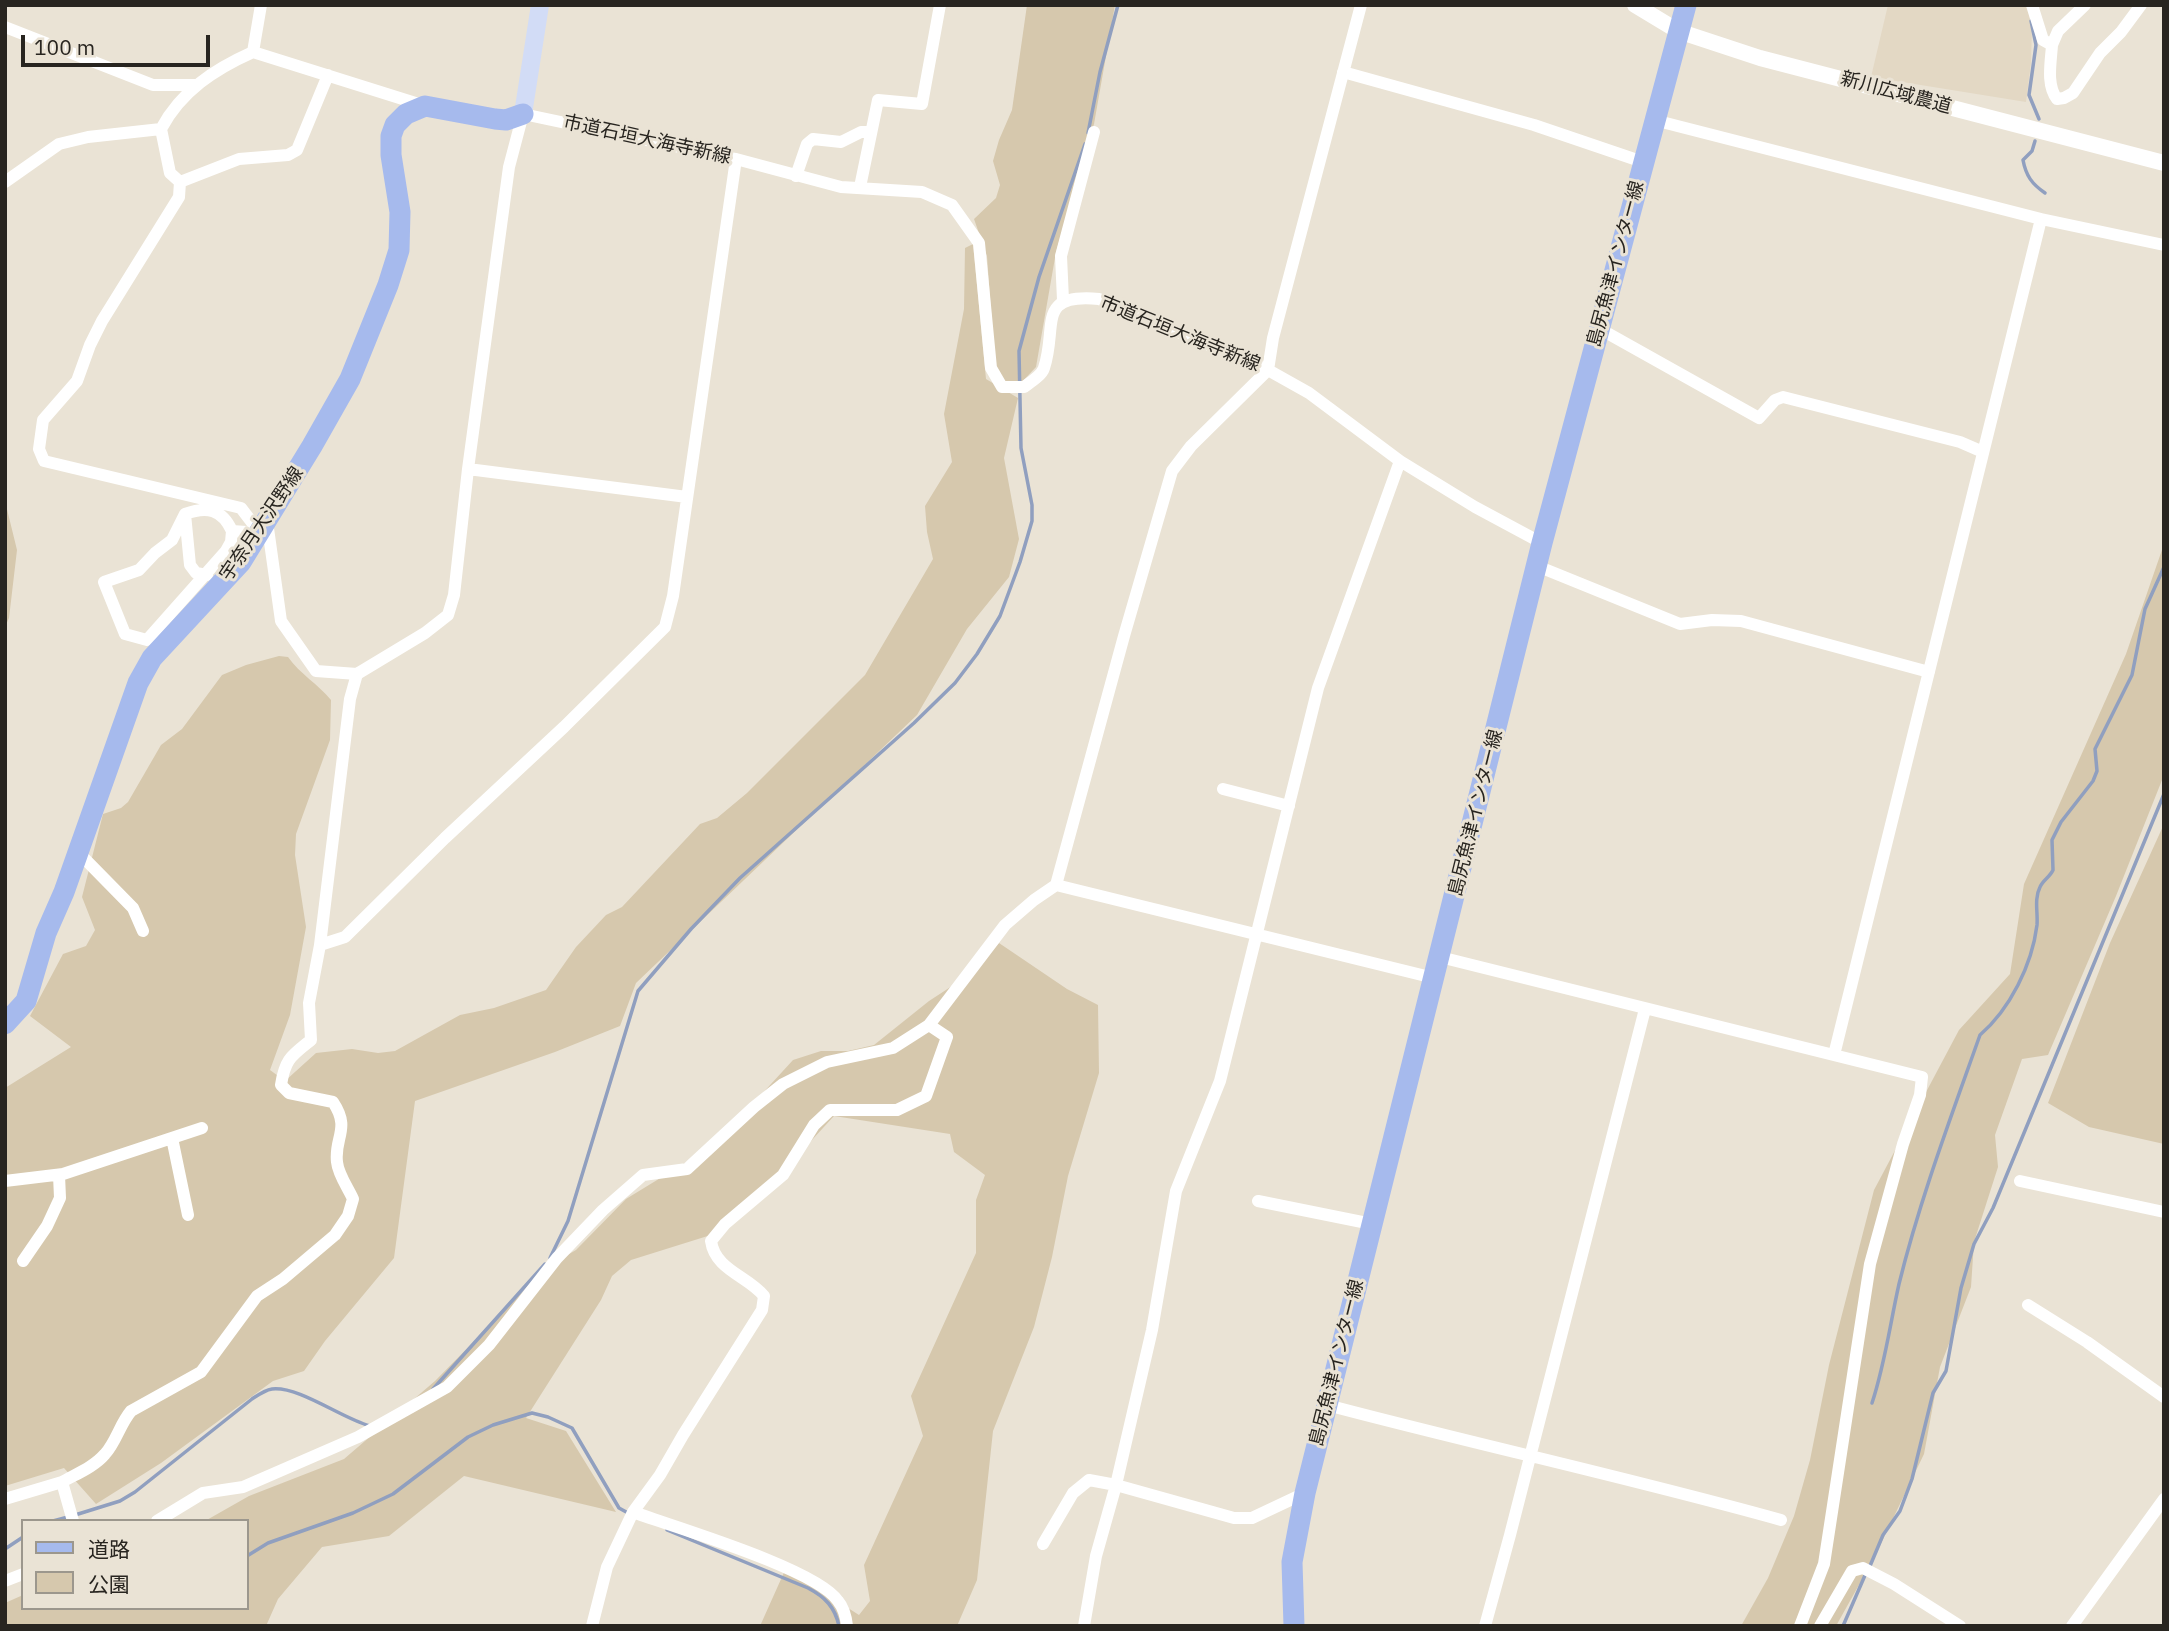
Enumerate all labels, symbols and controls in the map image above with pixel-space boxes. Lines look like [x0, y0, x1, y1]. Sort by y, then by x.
scale bar [24, 21, 214, 65]
text: 100 m [34, 33, 95, 61]
street label: 新川広域農道 [1838, 67, 1954, 119]
street label: 市道石垣大海寺新線 [561, 111, 733, 169]
street label: 島尻魚津インター線 [1583, 178, 1649, 350]
street label: 市道石垣大海寺新線 [1096, 291, 1264, 377]
street label: 宇奈月大沢野線 [215, 462, 309, 586]
street label: 島尻魚津インター線 [1444, 727, 1508, 899]
street label: 島尻魚津インター線 [1305, 1277, 1369, 1449]
legend [21, 1519, 248, 1610]
text: 道路 [88, 1535, 130, 1563]
text: 公園 [88, 1570, 130, 1598]

